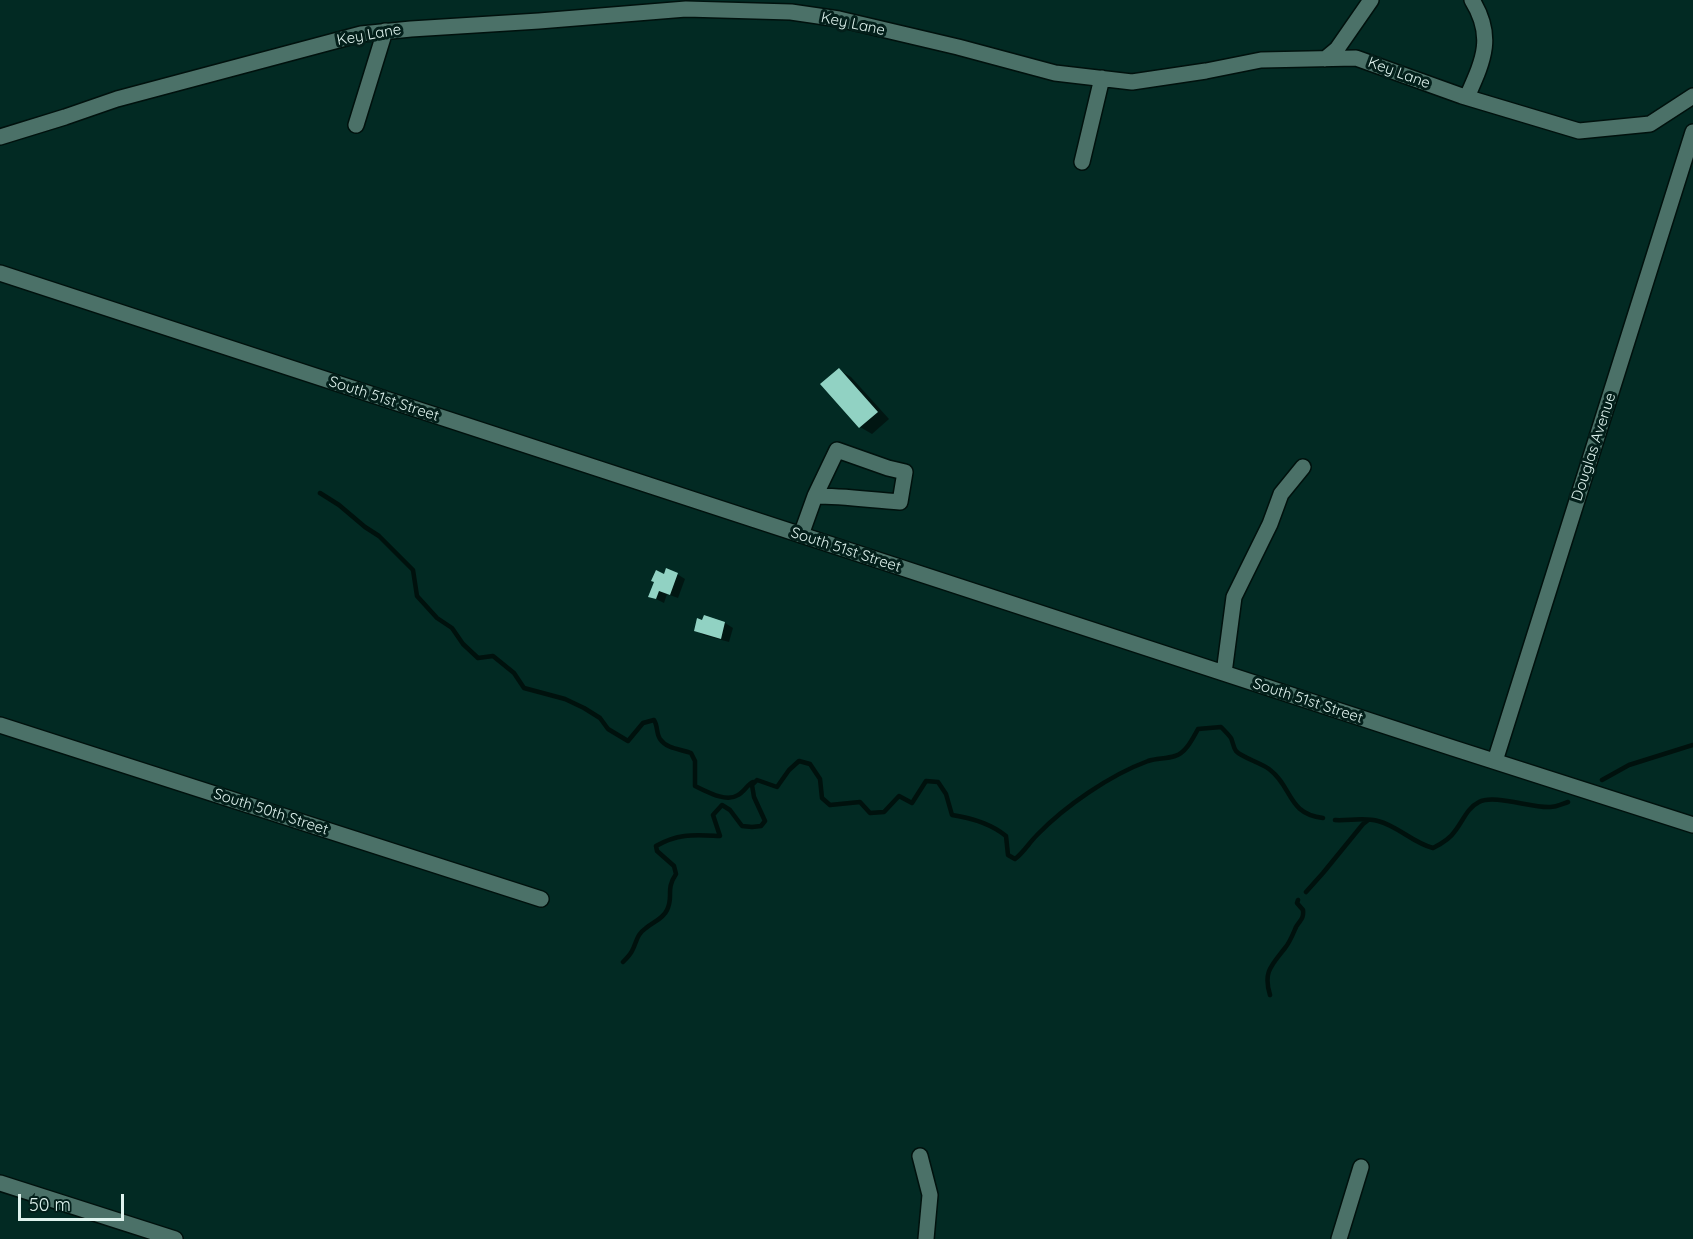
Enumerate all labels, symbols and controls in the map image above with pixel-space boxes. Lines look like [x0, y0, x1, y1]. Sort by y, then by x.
street label: Key Lane [819, 8, 887, 40]
street label: Key Lane [335, 20, 403, 50]
street label: Key Lane [1365, 53, 1433, 93]
street label: South 51st Street [327, 373, 441, 425]
street label: Douglas Avenue [1568, 391, 1620, 503]
street label: South 51st Street [789, 524, 903, 576]
street label: South 51st Street [1251, 675, 1365, 727]
street label: South 50th Street [211, 785, 331, 839]
scale bar [21, 1182, 128, 1220]
text: 50 m [29, 1193, 71, 1216]

